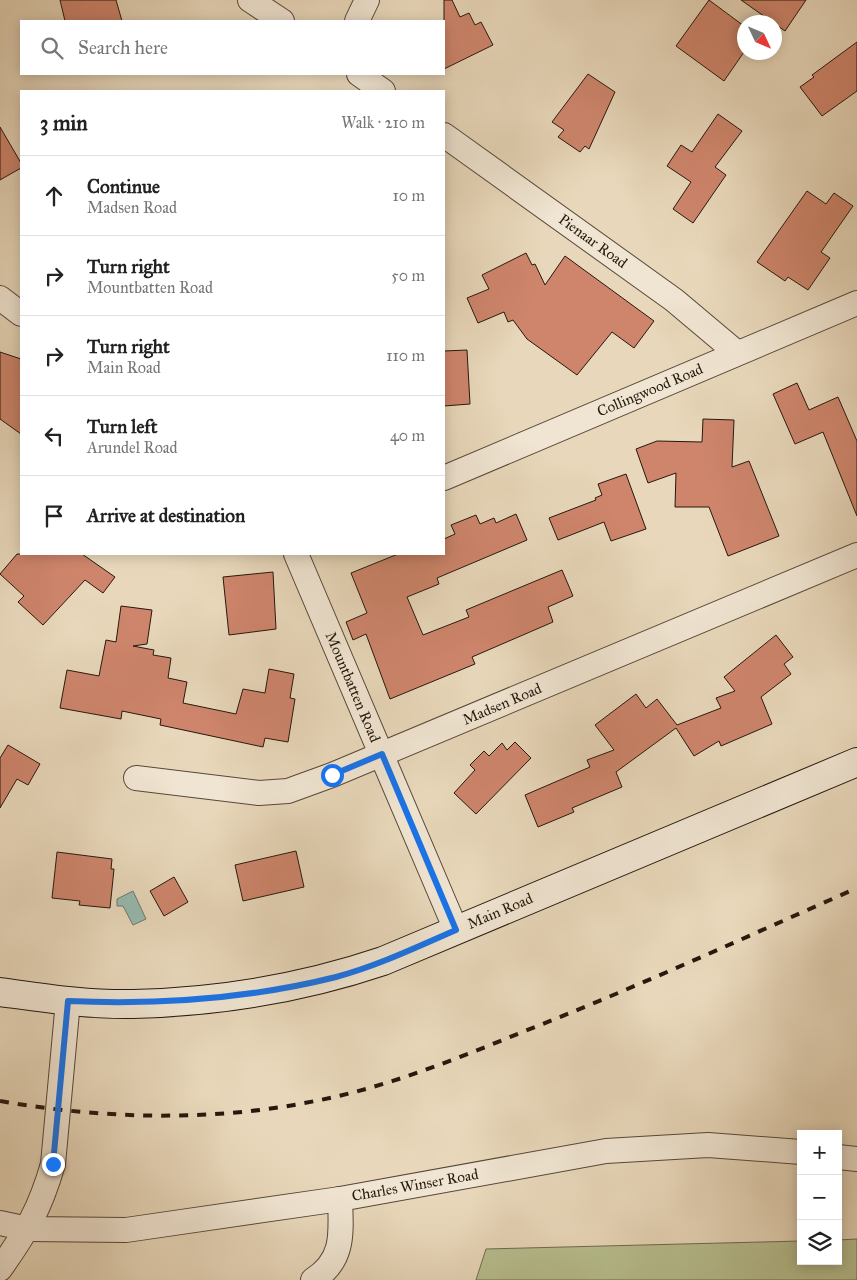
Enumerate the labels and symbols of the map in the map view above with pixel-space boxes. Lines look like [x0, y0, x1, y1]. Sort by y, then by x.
north arrow [737, 15, 782, 60]
street label: Pienaar Road [555, 210, 631, 272]
street label: Collingwood Road [594, 359, 706, 420]
street label: Mountbatten Road [322, 629, 385, 745]
street label: Madsen Road [460, 679, 545, 729]
route start [321, 764, 344, 787]
street label: Main Road [465, 889, 536, 933]
route end [42, 1153, 65, 1176]
street label: Charles Winser Road [350, 1165, 480, 1205]

